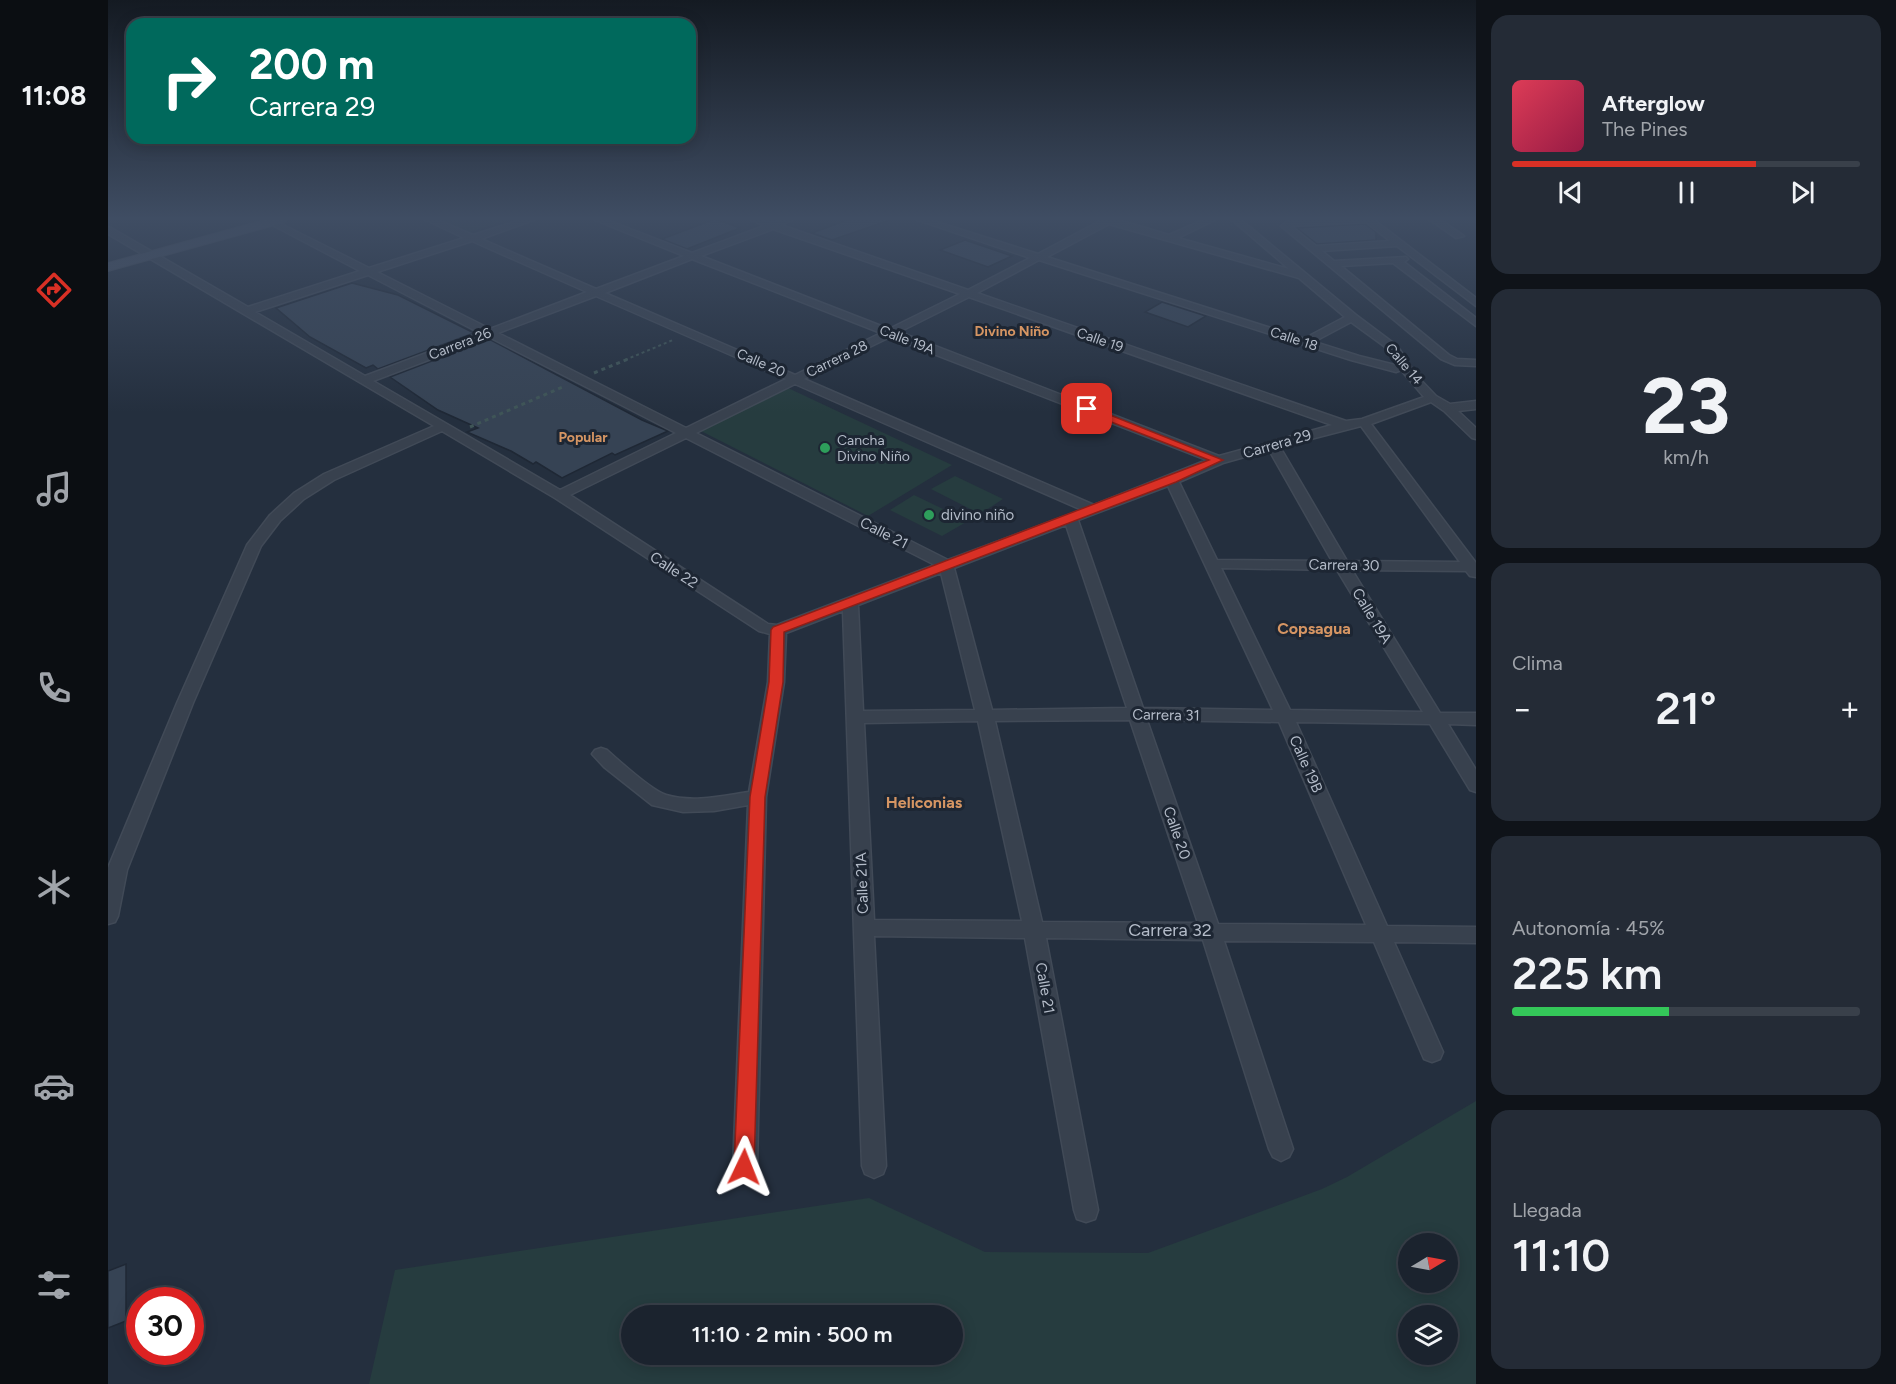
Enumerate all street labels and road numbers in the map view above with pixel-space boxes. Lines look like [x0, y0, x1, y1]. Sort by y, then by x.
street label: Calle 19A [877, 322, 937, 358]
street label: Calle 18 [1268, 323, 1320, 355]
street label: Carrera 26 [426, 324, 494, 364]
street label: Calle 19 [1074, 324, 1126, 356]
street label: Carrera 28 [804, 337, 870, 381]
street label: Calle 14 [1382, 340, 1426, 388]
street label: Calle 20 [734, 345, 788, 381]
street label: Carrera 29 [1241, 426, 1313, 462]
street label: Calle 21 [857, 513, 911, 553]
street label: Calle 22 [647, 548, 701, 592]
street label: Carrera 30 [1308, 555, 1380, 575]
street label: Calle 19A [1348, 585, 1396, 647]
street label: Carrera 31 [1132, 705, 1200, 725]
street label: Calle 19B [1285, 733, 1327, 795]
street label: Calle 20 [1160, 804, 1194, 862]
street label: Calle 21A [852, 852, 872, 914]
street label: Carrera 32 [1128, 919, 1212, 941]
street label: Calle 21 [1032, 961, 1058, 1015]

